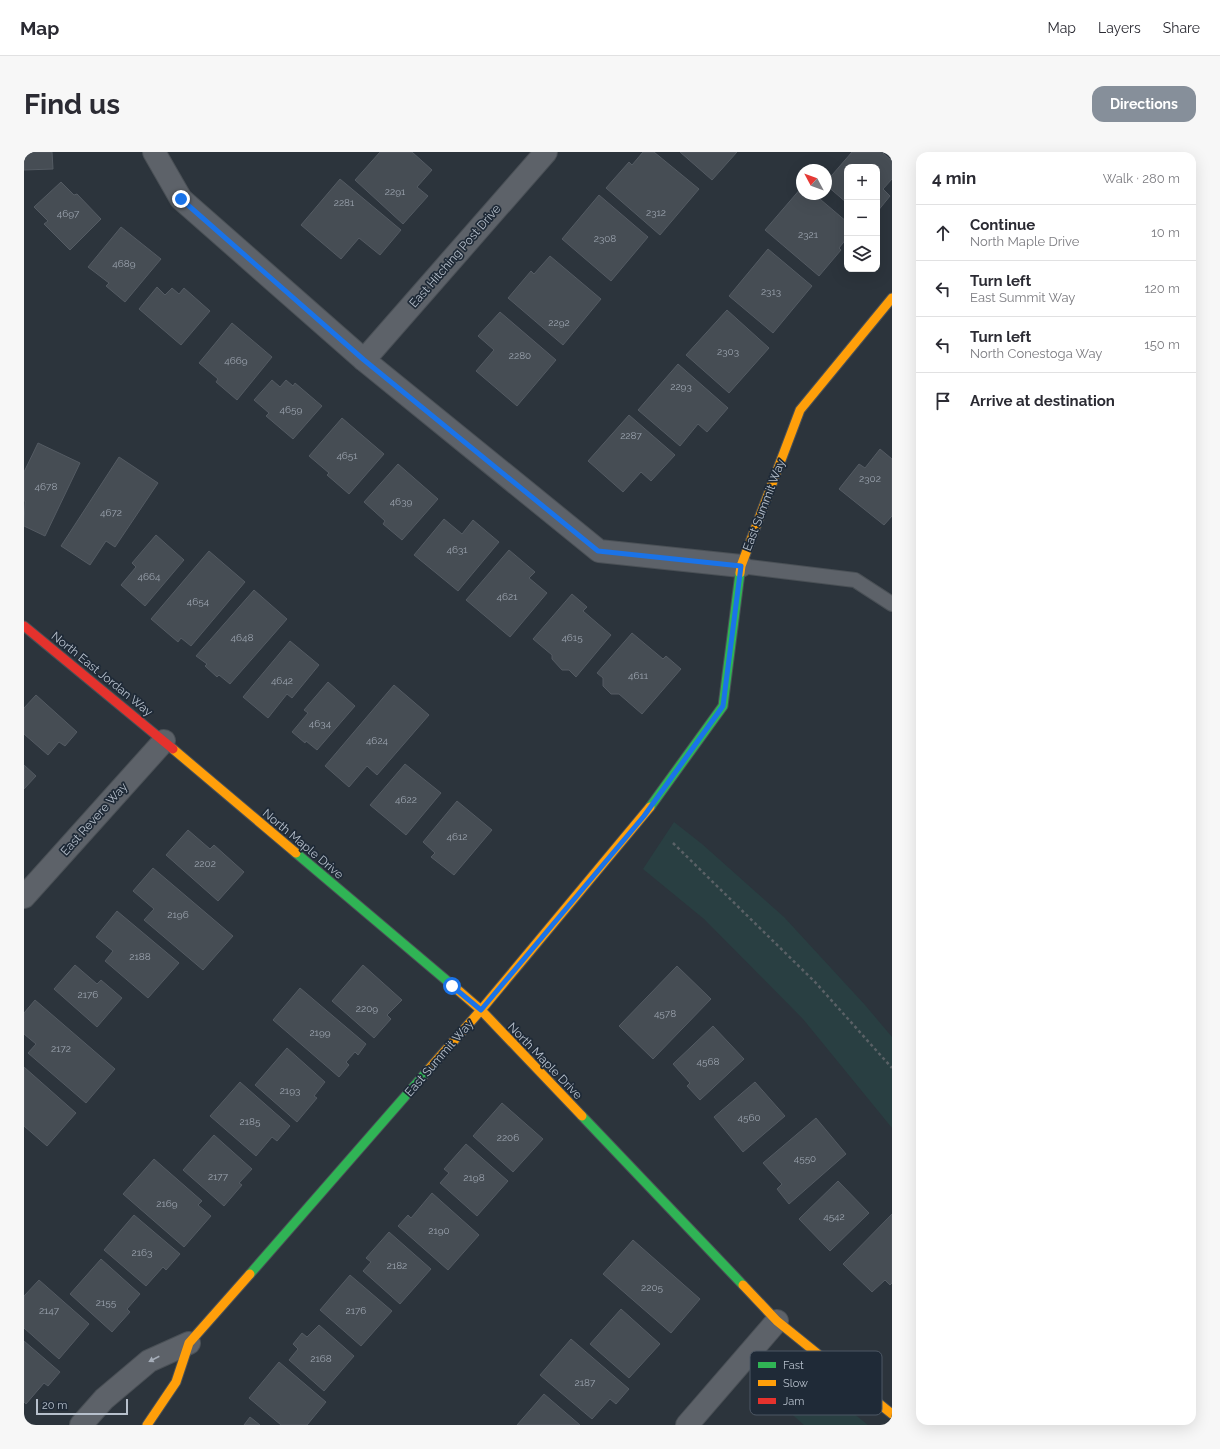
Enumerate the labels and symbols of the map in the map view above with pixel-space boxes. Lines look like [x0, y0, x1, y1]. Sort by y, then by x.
north arrow [796, 164, 832, 200]
house number: 2291 [385, 186, 406, 197]
route end [172, 190, 190, 208]
house number: 2281 [334, 197, 355, 208]
street label: East Hitching Post Drive [406, 202, 504, 310]
house number: 2312 [646, 207, 666, 218]
house number: 4697 [57, 208, 80, 219]
house number: 2321 [798, 229, 819, 240]
house number: 2308 [594, 233, 616, 244]
house number: 4689 [112, 258, 136, 269]
house number: 2313 [761, 286, 781, 297]
house number: 2292 [548, 317, 570, 328]
house number: 2303 [717, 346, 739, 357]
house number: 2280 [509, 350, 531, 361]
house number: 4669 [224, 355, 248, 366]
house number: 2293 [670, 381, 692, 392]
house number: 4659 [280, 404, 303, 415]
house number: 2287 [620, 430, 642, 441]
house number: 4651 [336, 450, 358, 461]
street label: East Summit Way [740, 457, 788, 553]
house number: 2302 [859, 473, 881, 484]
house number: 4678 [35, 481, 57, 492]
house number: 4639 [390, 496, 412, 507]
house number: 4672 [100, 507, 122, 518]
house number: 4631 [446, 544, 468, 555]
house number: 4664 [138, 571, 161, 582]
house number: 4621 [497, 591, 518, 602]
house number: 4654 [187, 596, 210, 607]
street label: North East Jordan Way [49, 629, 156, 719]
house number: 4648 [231, 632, 254, 643]
house number: 4615 [561, 632, 583, 643]
house number: 4611 [628, 670, 649, 681]
house number: 4642 [271, 675, 293, 686]
house number: 4634 [309, 718, 332, 729]
house number: 4624 [366, 735, 389, 746]
street label: East Revere Way [58, 779, 131, 858]
house number: 4622 [395, 794, 417, 805]
street label: North Maple Drive [260, 806, 346, 882]
house number: 4612 [447, 831, 467, 842]
house number: 2202 [194, 858, 216, 869]
house number: 2196 [167, 909, 189, 920]
house number: 2188 [129, 951, 151, 962]
route start [443, 977, 461, 995]
house number: 2176 [78, 989, 98, 1000]
house number: 2209 [356, 1003, 378, 1014]
house number: 4578 [654, 1008, 676, 1019]
street label: East Summit Way [402, 1016, 476, 1099]
street label: North Maple Drive [505, 1020, 585, 1102]
house number: 2199 [309, 1027, 331, 1038]
house number: 2172 [51, 1043, 71, 1054]
house number: 4568 [697, 1056, 720, 1067]
house number: 2193 [280, 1085, 300, 1096]
house number: 4560 [737, 1112, 761, 1123]
house number: 2185 [240, 1116, 261, 1127]
house number: 2206 [497, 1132, 519, 1143]
house number: 4550 [794, 1153, 816, 1164]
house number: 2177 [208, 1171, 229, 1182]
house number: 2198 [463, 1172, 485, 1183]
house number: 2169 [156, 1198, 178, 1209]
house number: 4542 [823, 1211, 845, 1222]
house number: 2190 [428, 1225, 450, 1236]
house number: 2163 [132, 1247, 152, 1258]
house number: 2182 [387, 1260, 407, 1271]
house number: 2205 [641, 1282, 664, 1293]
house number: 2155 [96, 1297, 117, 1308]
house number: 2147 [39, 1305, 60, 1316]
house number: 2176 [346, 1305, 366, 1316]
legend [750, 1351, 882, 1415]
house number: 2168 [310, 1353, 332, 1364]
one-way arrow [148, 1356, 160, 1362]
text: Fast [783, 1359, 804, 1372]
house number: 2187 [575, 1377, 596, 1388]
text: Slow [783, 1377, 808, 1390]
text: Jam [783, 1395, 804, 1408]
scale bar [36, 1397, 128, 1416]

